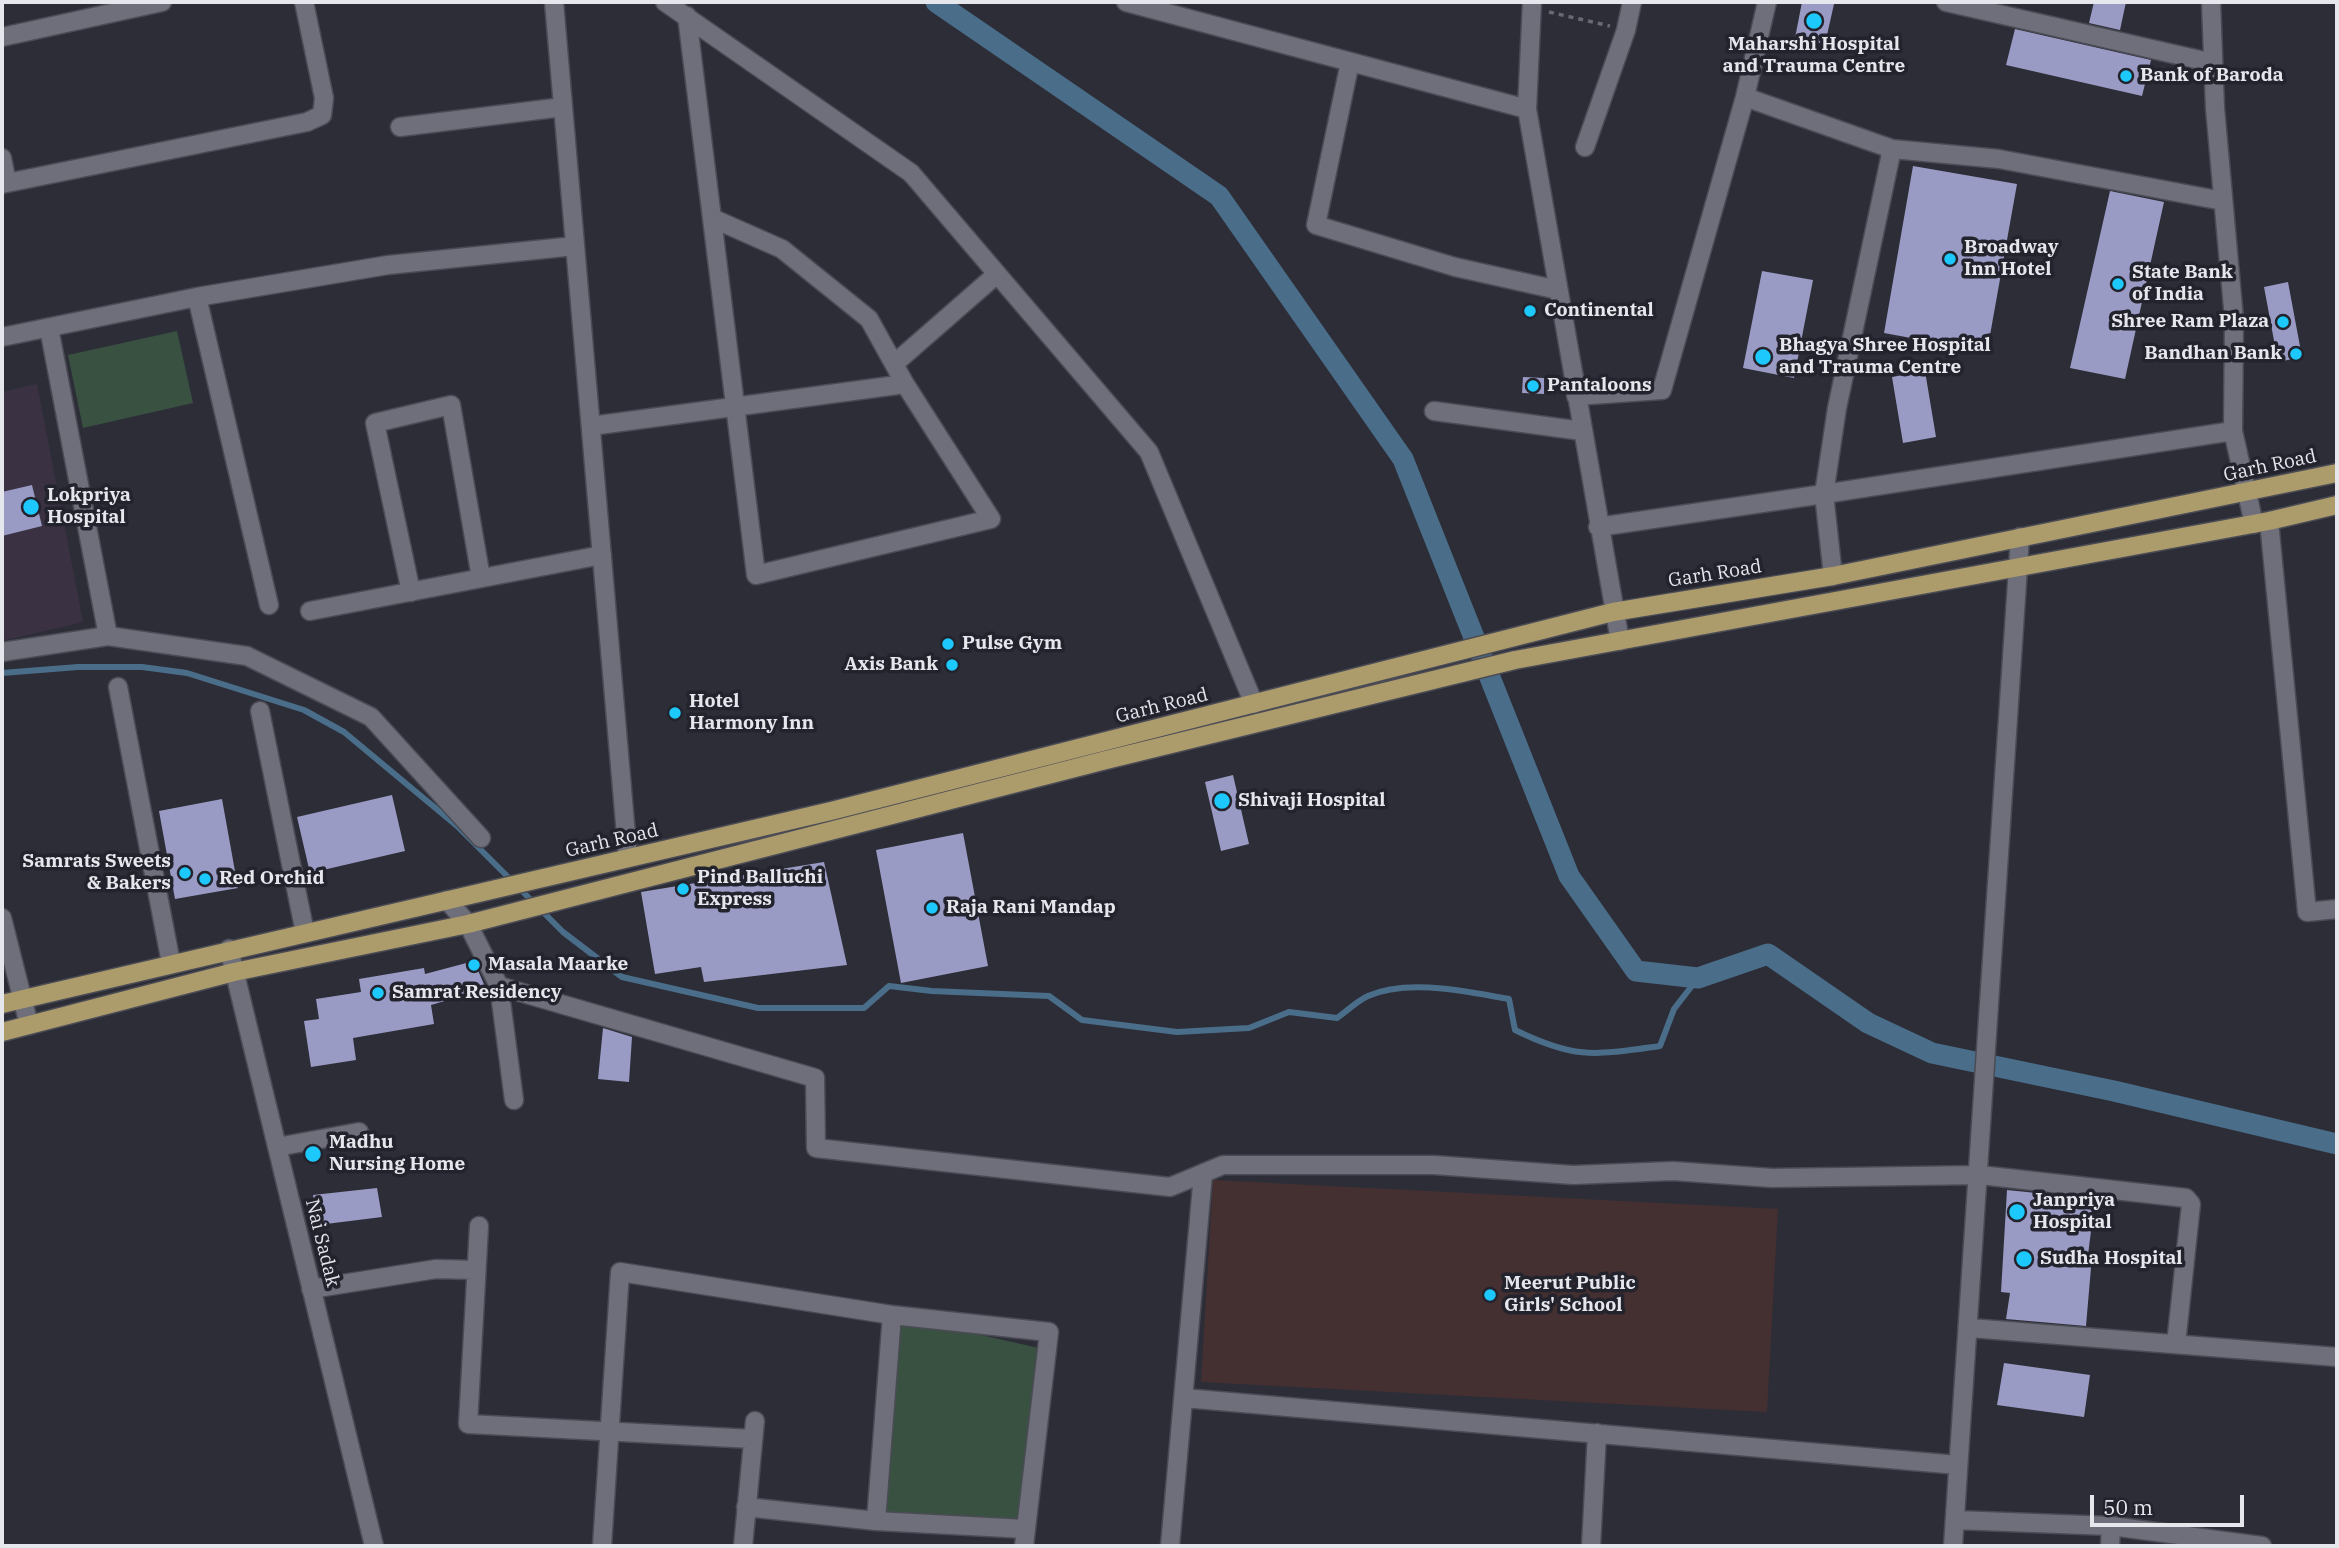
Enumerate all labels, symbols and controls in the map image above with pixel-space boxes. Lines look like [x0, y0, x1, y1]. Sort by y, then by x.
marker: Maharshi Hospital and Trauma Centre [1804, 11, 1824, 31]
place label: Maharshi Hospital and Trauma Centre [1723, 34, 1905, 78]
place label: Bank of Baroda [2140, 65, 2284, 87]
marker: Bank of Baroda [2118, 68, 2134, 84]
place label: Broadway Inn Hotel [1964, 237, 2058, 281]
marker: Broadway Inn Hotel [1942, 251, 1958, 267]
place label: State Bank of India [2132, 262, 2233, 306]
marker: State Bank of India [2110, 276, 2126, 292]
place label: Continental [1544, 300, 1654, 322]
marker: Continental [1522, 303, 1538, 319]
place label: Shree Ram Plaza [2111, 311, 2269, 333]
marker: Shree Ram Plaza [2275, 314, 2291, 330]
place label: Bhagya Shree Hospital and Trauma Centre [1779, 335, 1991, 379]
place label: Bandhan Bank [2144, 343, 2282, 365]
marker: Bandhan Bank [2288, 346, 2304, 362]
marker: Bhagya Shree Hospital and Trauma Centre [1753, 347, 1773, 367]
place label: Pantaloons [1547, 375, 1652, 397]
marker: Pantaloons [1525, 378, 1541, 394]
street label: Garh Road [2222, 445, 2318, 487]
place label: Lokpriya Hospital [47, 485, 131, 529]
marker: Lokpriya Hospital [21, 497, 41, 517]
street label: Garh Road [1667, 555, 1763, 593]
place label: Pulse Gym [962, 633, 1062, 655]
marker: Pulse Gym [940, 636, 956, 652]
place label: Axis Bank [845, 654, 938, 676]
marker: Axis Bank [944, 657, 960, 673]
street label: Garh Road [1114, 684, 1210, 728]
place label: Hotel Harmony Inn [689, 691, 814, 735]
marker: Hotel Harmony Inn [667, 705, 683, 721]
place label: Shivaji Hospital [1238, 790, 1385, 812]
marker: Shivaji Hospital [1212, 791, 1232, 811]
street label: Garh Road [564, 819, 660, 863]
place label: Samrats Sweets & Bakers [22, 851, 171, 895]
marker: Samrats Sweets & Bakers [177, 865, 193, 881]
place label: Pind Balluchi Express [697, 867, 823, 911]
place label: Red Orchid [219, 868, 324, 890]
marker: Red Orchid [197, 871, 213, 887]
marker: Pind Balluchi Express [675, 881, 691, 897]
place label: Raja Rani Mandap [946, 897, 1116, 919]
marker: Raja Rani Mandap [924, 900, 940, 916]
place label: Masala Maarke [488, 954, 628, 976]
marker: Masala Maarke [466, 957, 482, 973]
place label: Samrat Residency [392, 982, 562, 1004]
marker: Samrat Residency [370, 985, 386, 1001]
place label: Madhu Nursing Home [329, 1132, 465, 1176]
marker: Madhu Nursing Home [303, 1144, 323, 1164]
place label: Janpriya Hospital [2033, 1190, 2115, 1234]
street label: Nai Sadak [300, 1197, 344, 1289]
marker: Janpriya Hospital [2007, 1202, 2027, 1222]
place label: Sudha Hospital [2040, 1248, 2183, 1270]
marker: Sudha Hospital [2014, 1249, 2034, 1269]
place label: Meerut Public Girls' School [1504, 1273, 1636, 1317]
marker: Meerut Public Girls' School [1482, 1287, 1498, 1303]
scale bar [2094, 1482, 2248, 1526]
text: 50 m [2103, 1493, 2153, 1521]

